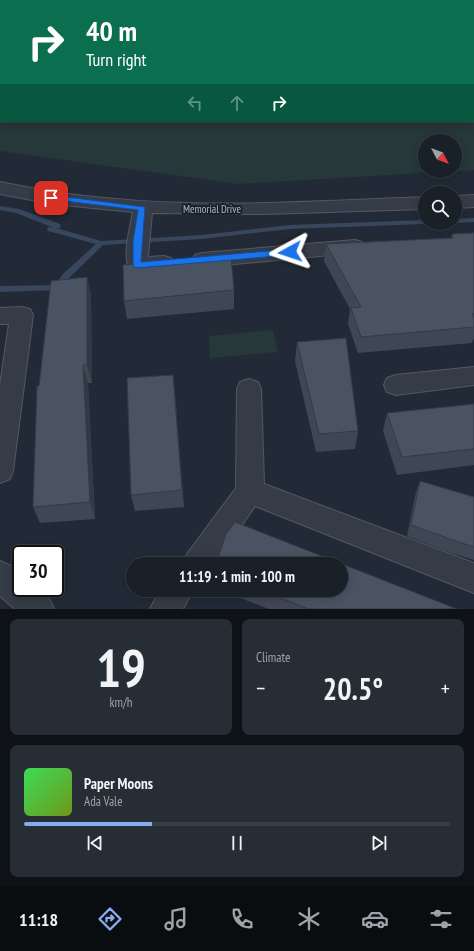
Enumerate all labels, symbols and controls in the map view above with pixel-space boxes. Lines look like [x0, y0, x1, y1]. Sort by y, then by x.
text: 40 m [86, 12, 137, 49]
icon: right [20, 16, 72, 68]
text: Turn right [86, 48, 146, 71]
icon: left [184, 92, 206, 114]
icon: ahead [226, 92, 248, 114]
icon: right [268, 92, 290, 114]
north arrow [418, 134, 462, 178]
map controls [418, 134, 462, 230]
pin [34, 181, 68, 215]
button: search [418, 186, 462, 230]
icon: arrive [40, 187, 62, 209]
street label: Memorial Drive [183, 202, 242, 216]
position arrow [269, 231, 311, 273]
speed limit sign: 30 [12, 545, 64, 597]
text: 11:19 · 1 min · 100 m [179, 567, 295, 586]
text: 19 [96, 634, 146, 701]
text: Climate [256, 649, 290, 666]
text: 20.5° [323, 669, 383, 708]
text: − [256, 674, 265, 702]
text: + [441, 674, 450, 702]
text: km/h [109, 694, 133, 711]
text: Paper Moons [84, 774, 153, 793]
text: Ada Vale [84, 793, 123, 810]
icon: previous [84, 832, 106, 854]
icon: pause [226, 832, 248, 854]
icon: next [368, 832, 390, 854]
icon: directions [96, 905, 124, 933]
icon: music [162, 905, 190, 933]
icon: phone [228, 905, 256, 933]
icon: climate [295, 905, 323, 933]
icon: car [361, 905, 389, 933]
icon: filters [427, 905, 455, 933]
text: 11:18 [19, 908, 58, 931]

